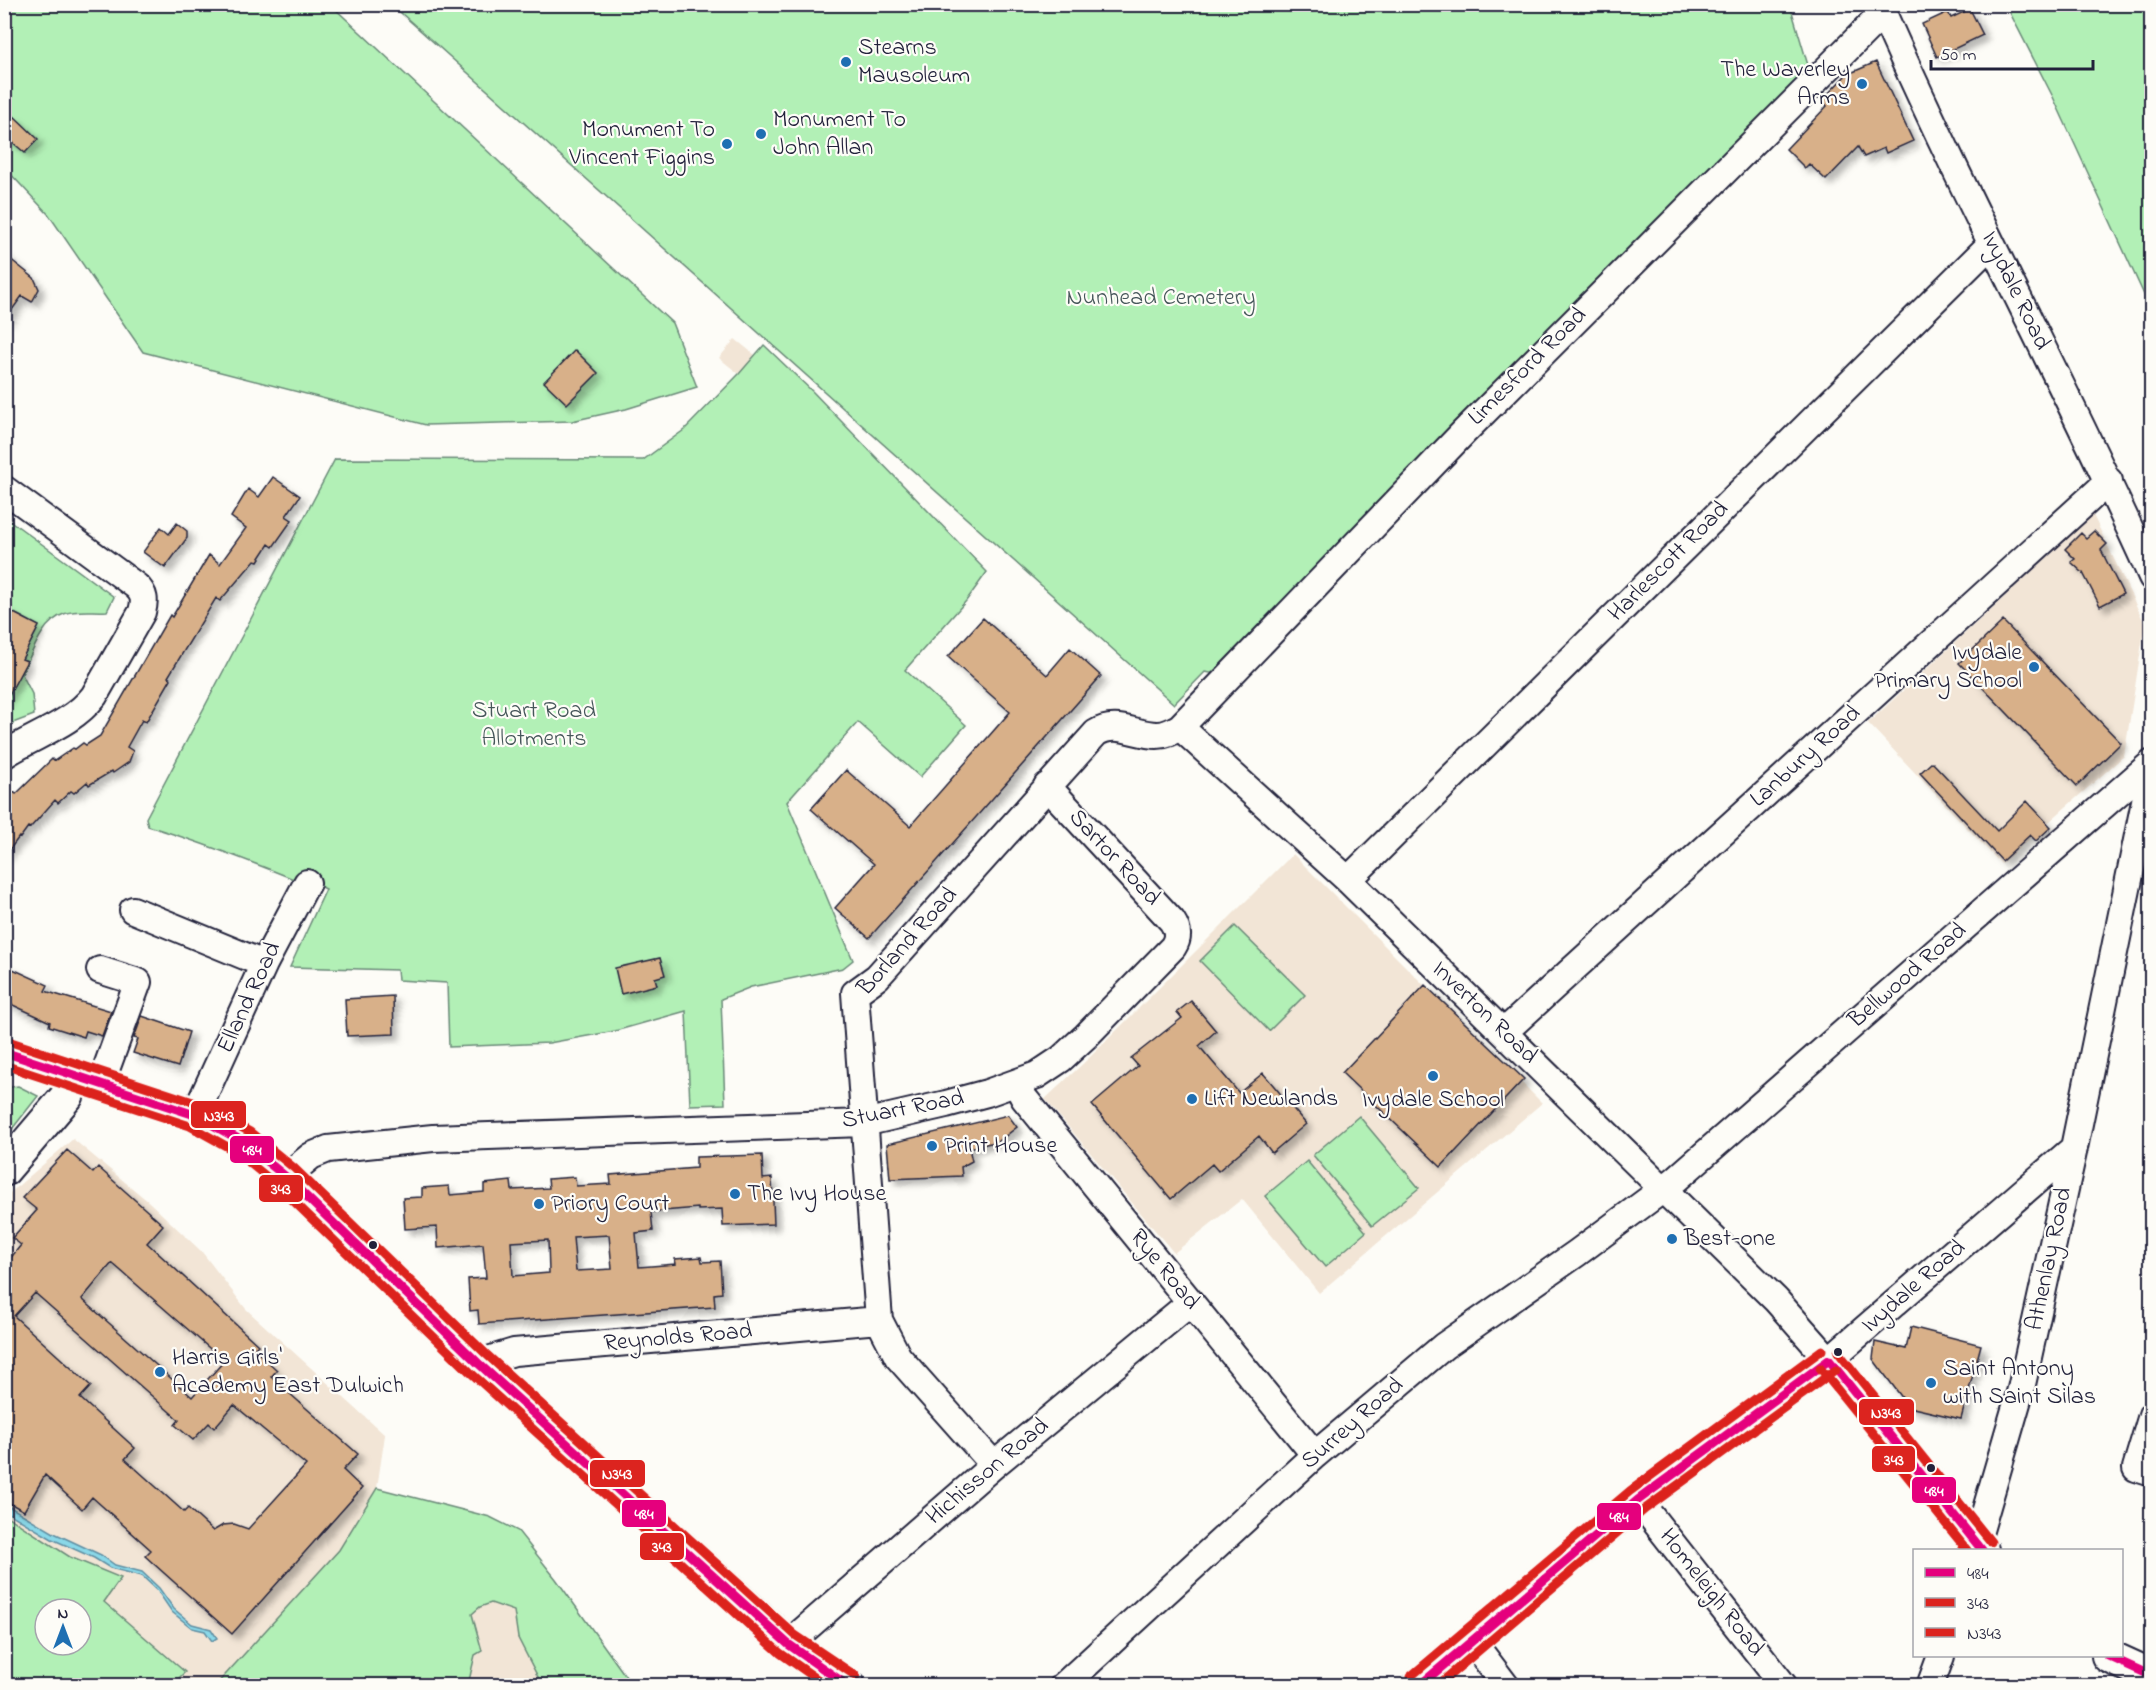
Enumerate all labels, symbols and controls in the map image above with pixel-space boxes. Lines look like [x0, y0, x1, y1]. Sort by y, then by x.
place label: Stearns Mausoleum [858, 31, 970, 94]
scale bar [1931, 33, 2093, 71]
text: 50 m [1940, 43, 1977, 69]
place label: The Waverley Arms [1720, 53, 1850, 116]
marker: Stearns Mausoleum [839, 55, 853, 69]
marker: The Waverley Arms [1855, 77, 1869, 91]
place label: Monument To John Allan [773, 103, 906, 166]
place label: Monument To Vincent Figgins [568, 113, 715, 176]
marker: Monument To John Allan [754, 127, 768, 141]
marker: Monument To Vincent Figgins [720, 137, 734, 151]
street label: Ivydale Road [1970, 226, 2059, 357]
park label: Nunhead Cemetery [1066, 281, 1256, 317]
street label: Limesford Road [1460, 299, 1596, 435]
street label: Harlescott Road [1600, 493, 1738, 631]
place label: Ivydale Primary School [1874, 636, 2022, 700]
marker: Ivydale Primary School [2027, 660, 2041, 674]
park label: Stuart Road Allotments [472, 694, 596, 757]
street label: Lanbury Road [1743, 697, 1870, 817]
street label: Sartor Road [1060, 801, 1169, 915]
street label: Borland Road [849, 879, 967, 1005]
street label: Bellwood Road [1840, 914, 1975, 1038]
street label: Elland Road [209, 936, 291, 1059]
street label: Inverton Road [1423, 953, 1546, 1073]
marker: Ivydale School [1426, 1069, 1440, 1083]
street label: Stuart Road [839, 1081, 968, 1139]
place label: Lift Newlands [1204, 1082, 1338, 1117]
place label: Ivydale School [1362, 1083, 1504, 1119]
marker: Lift Newlands [1185, 1092, 1199, 1106]
line badge: N343 [190, 1100, 247, 1129]
text: N343 [204, 1105, 235, 1129]
place label: Print House [944, 1129, 1057, 1164]
line badge: 484 [229, 1135, 275, 1164]
text: 484 [241, 1139, 262, 1163]
marker: Print House [925, 1139, 939, 1153]
line badge: 343 [258, 1174, 304, 1203]
place label: The Ivy House [747, 1177, 886, 1213]
text: 343 [270, 1178, 291, 1202]
street label: Athenlay Road [2018, 1184, 2083, 1334]
place label: Priory Court [551, 1187, 669, 1223]
marker: The Ivy House [728, 1187, 742, 1201]
marker: Priory Court [532, 1197, 546, 1211]
street label: Rye Road [1120, 1222, 1208, 1319]
place label: Best-one [1683, 1222, 1775, 1257]
street label: Ivydale Road [1854, 1231, 1975, 1343]
marker: Best-one [1665, 1232, 1679, 1246]
unlabelled marker [367, 1239, 379, 1251]
street label: Reynolds Road [602, 1314, 754, 1363]
place label: Harris Girls' Academy East Dulwich [172, 1341, 404, 1405]
unlabelled marker [1832, 1346, 1844, 1358]
place label: Saint Antony with Saint Silas [1943, 1352, 2096, 1415]
marker: Harris Girls' Academy East Dulwich [153, 1365, 167, 1379]
street label: Surrey Road [1294, 1369, 1413, 1479]
marker: Saint Antony with Saint Silas [1924, 1376, 1938, 1390]
line badge: N343 [1858, 1398, 1915, 1426]
text: N343 [1871, 1402, 1902, 1426]
street label: Hichisson Road [919, 1410, 1058, 1534]
line badge: 343 [1871, 1445, 1916, 1473]
text: 343 [1883, 1449, 1904, 1473]
line badge: N343 [589, 1459, 646, 1488]
unlabelled marker [1925, 1462, 1937, 1474]
text: N343 [602, 1463, 633, 1487]
line badge: 484 [1911, 1476, 1957, 1504]
text: 484 [1923, 1480, 1944, 1504]
line badge: 484 [621, 1499, 667, 1528]
line badge: 484 [1596, 1502, 1642, 1531]
text: 484 [633, 1503, 654, 1527]
text: 484 [1608, 1506, 1629, 1530]
street label: Homeleigh Road [1650, 1521, 1773, 1665]
line badge: 343 [639, 1532, 685, 1561]
text: 343 [651, 1536, 672, 1560]
legend [1913, 1549, 2123, 1657]
text: 484 [1967, 1562, 1989, 1588]
text: 343 [1967, 1592, 1989, 1618]
north arrow [33, 1597, 93, 1657]
text: N [58, 1602, 69, 1626]
text: N343 [1967, 1622, 2001, 1648]

